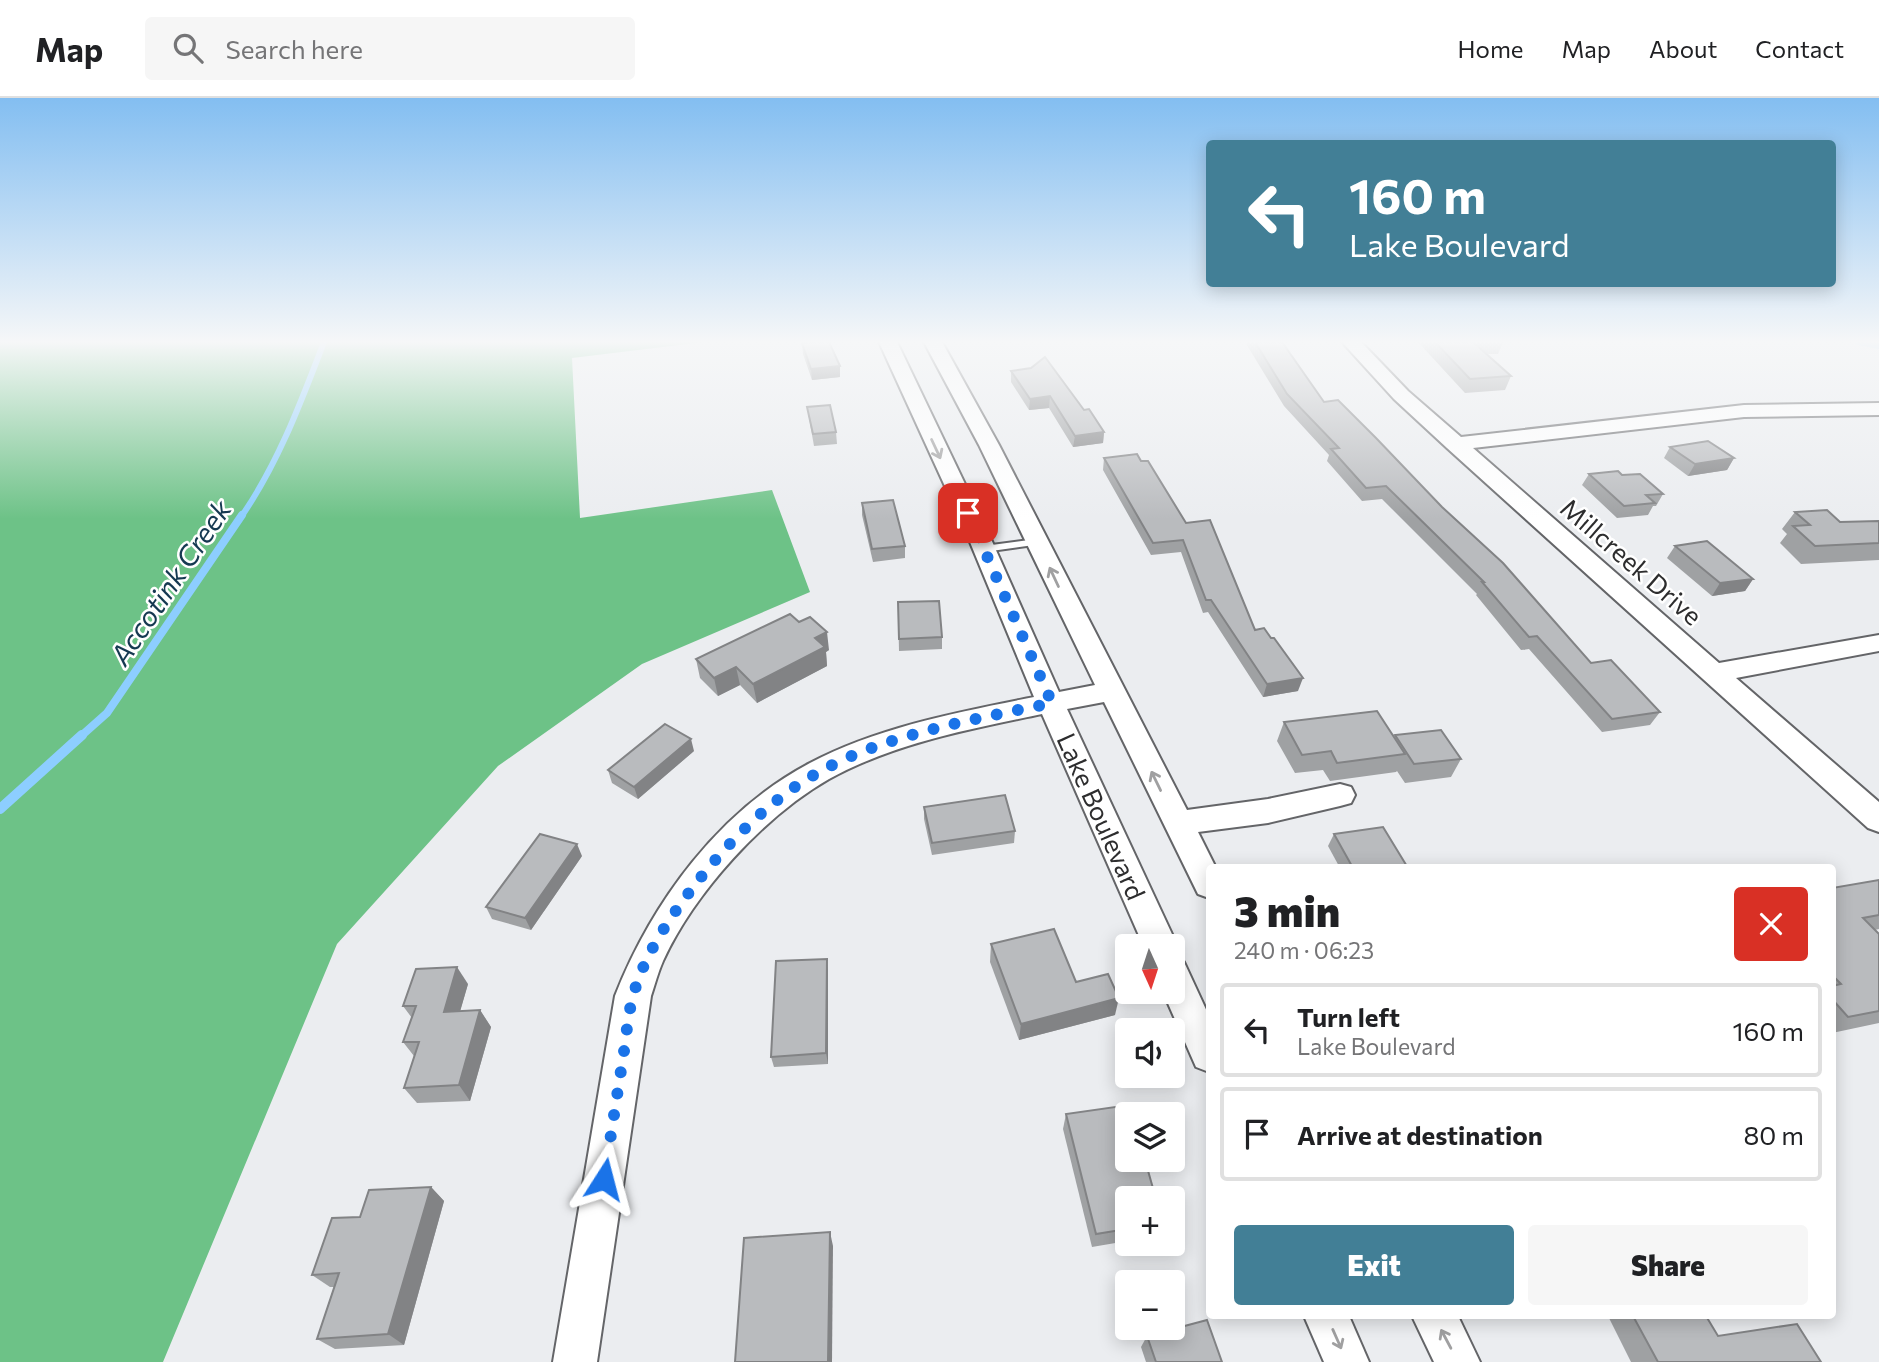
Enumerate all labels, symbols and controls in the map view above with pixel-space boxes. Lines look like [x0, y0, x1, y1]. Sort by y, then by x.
search box [145, 17, 635, 80]
text: Map [35, 28, 103, 69]
icon: search [169, 29, 207, 67]
text: Search here [225, 33, 363, 64]
text: Home [1458, 34, 1524, 63]
text: Map [1562, 34, 1611, 63]
text: About [1649, 34, 1717, 63]
text: Contact [1755, 34, 1844, 63]
text: 160 m [1349, 164, 1486, 224]
icon: left [1234, 168, 1325, 259]
text: Lake Boulevard [1349, 224, 1569, 264]
one-way arrow [930, 438, 943, 459]
pin [938, 483, 998, 543]
street label: Millcreek Drive [1555, 491, 1709, 631]
water label: Accotink Creek [102, 492, 238, 672]
icon: arrive [949, 494, 987, 532]
one-way arrow [1047, 567, 1060, 588]
street label: Lake Boulevard [1051, 728, 1153, 904]
one-way arrow [1149, 771, 1162, 792]
text: 3 min [1234, 884, 1340, 936]
button: close [1734, 887, 1808, 961]
north arrow [1115, 934, 1185, 1004]
map controls [1115, 934, 1185, 1340]
text: 240 m · 06:23 [1234, 936, 1374, 964]
text: Turn left [1297, 1001, 1400, 1032]
icon: left [1238, 1011, 1276, 1049]
text: 160 m [1732, 1015, 1804, 1046]
button: sound [1115, 1018, 1185, 1088]
text: Lake Boulevard [1297, 1032, 1455, 1060]
button: layers [1115, 1102, 1185, 1172]
icon: arrive [1238, 1115, 1276, 1153]
text: Arrive at destination [1297, 1119, 1543, 1150]
text: 80 m [1744, 1119, 1804, 1150]
position arrow [567, 1142, 641, 1216]
button: + [1115, 1186, 1185, 1256]
button: Exit [1234, 1225, 1514, 1305]
button: Share [1528, 1225, 1808, 1305]
button: − [1115, 1270, 1185, 1340]
one-way arrow [1331, 1328, 1344, 1349]
one-way arrow [1439, 1329, 1452, 1350]

